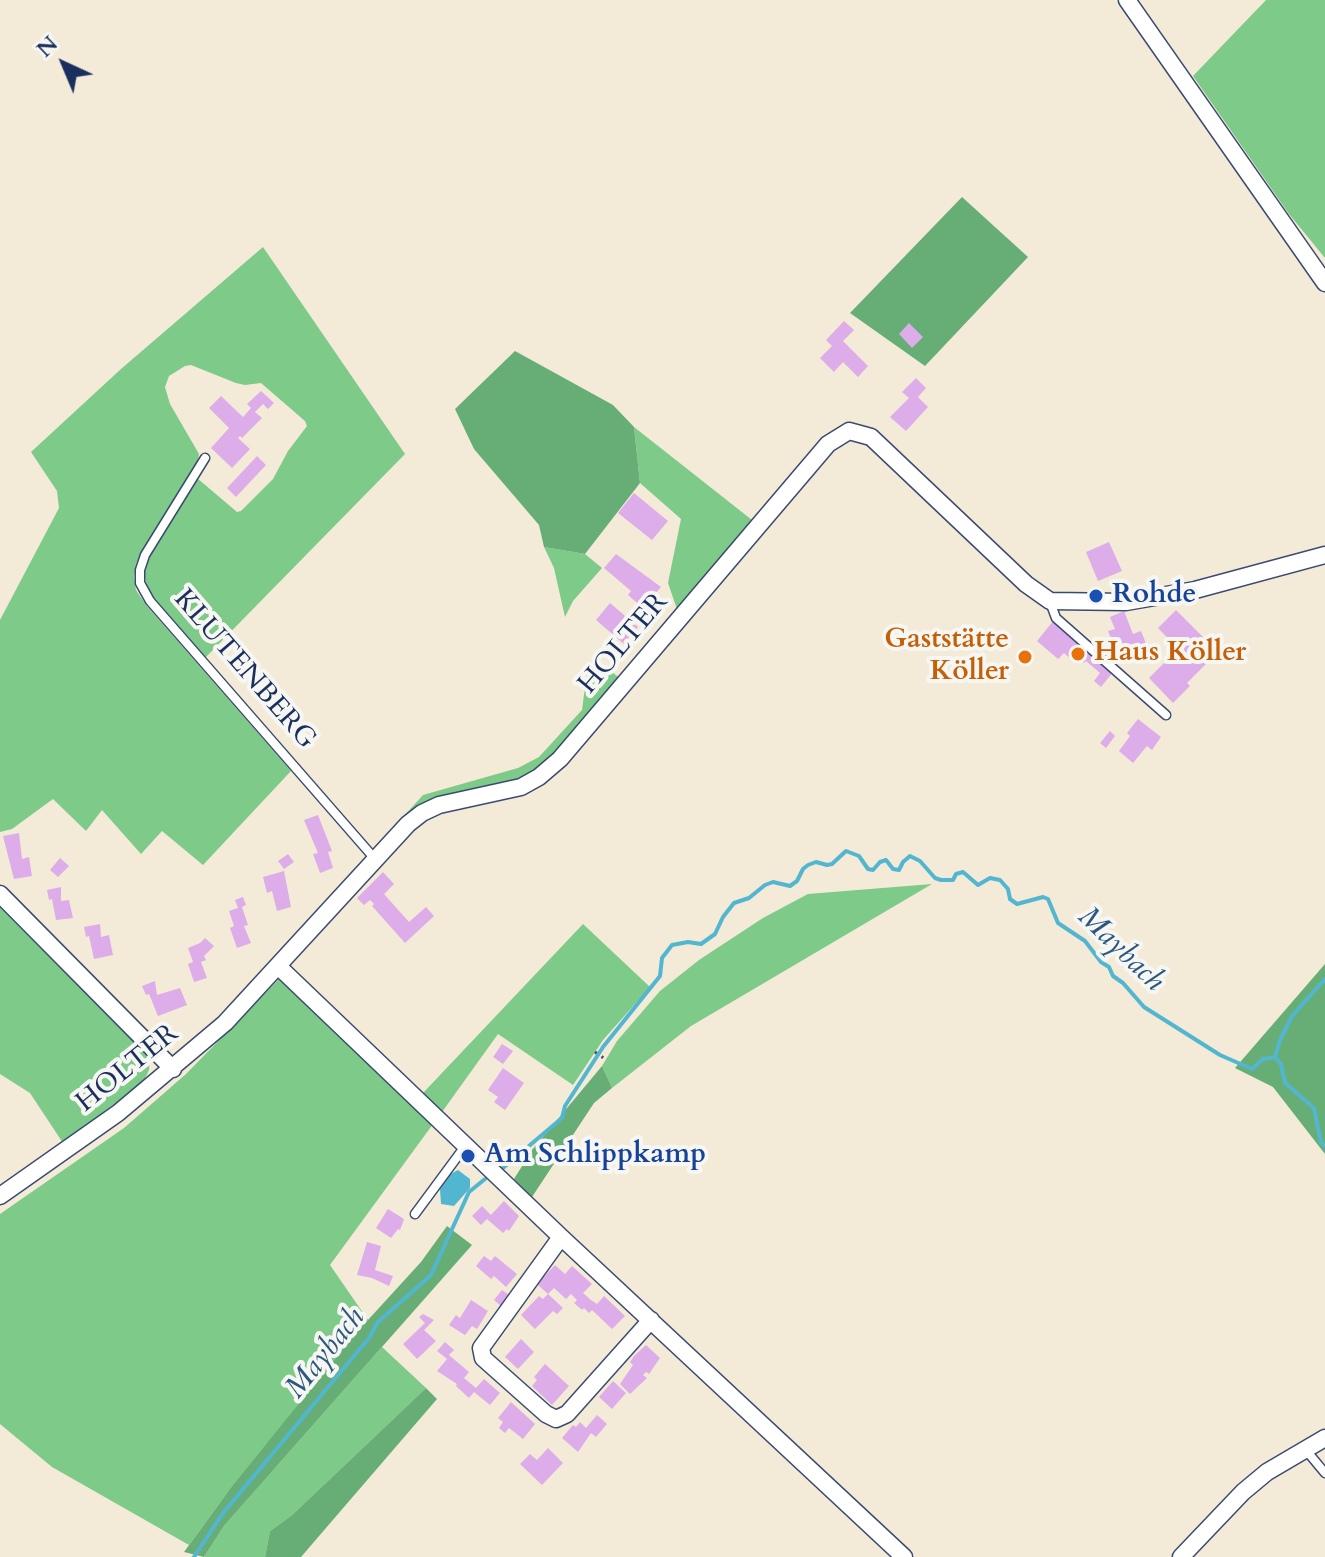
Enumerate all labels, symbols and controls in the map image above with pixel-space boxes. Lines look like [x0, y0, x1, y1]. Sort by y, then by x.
north arrow [24, 24, 104, 104]
text: N [30, 29, 65, 64]
place label: Rohde [1112, 579, 1196, 613]
street label: KLUTENBERG [166, 583, 322, 757]
street label: HOLTER [572, 587, 676, 701]
marker: Rohde [1087, 587, 1105, 605]
place label: Gaststätte Köller [884, 624, 1009, 690]
place label: Haus Köller [1094, 637, 1246, 671]
marker: Haus Köller [1069, 645, 1087, 663]
marker: Gaststätte Köller [1016, 648, 1034, 666]
water label: Maybach [1069, 900, 1171, 1000]
street label: HOLTER [70, 1018, 186, 1120]
place label: Am Schlippkamp [484, 1139, 706, 1173]
marker: Am Schlippkamp [459, 1147, 477, 1165]
water label: Maybach [279, 1301, 373, 1407]

